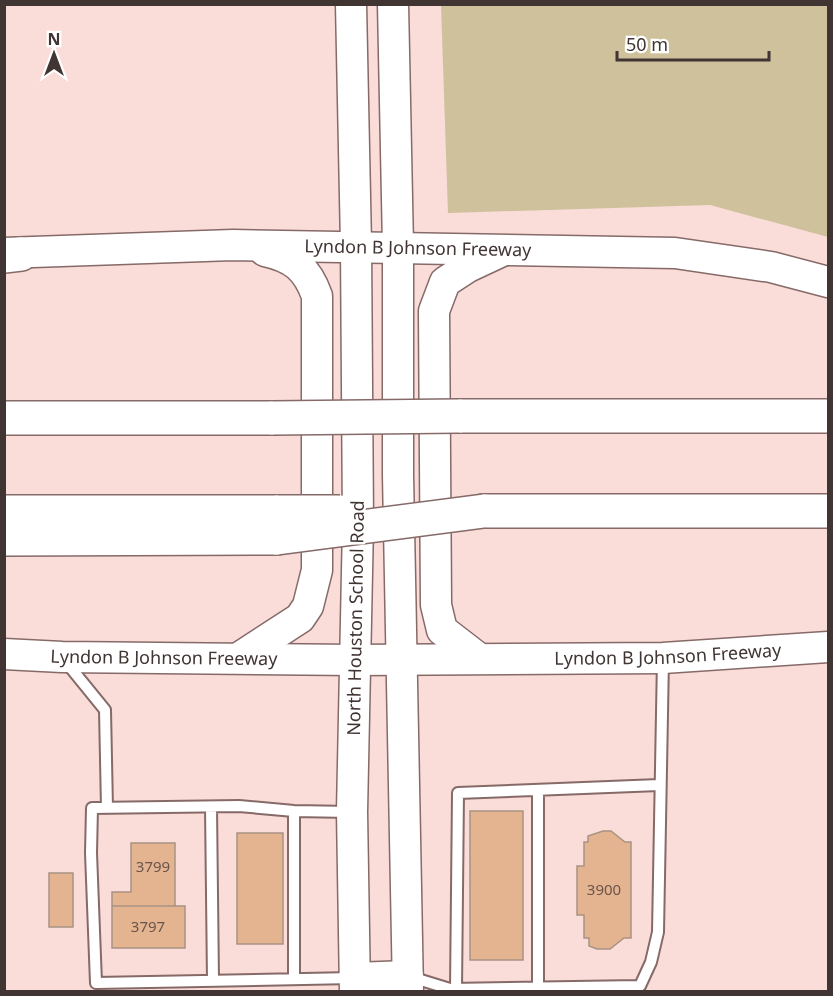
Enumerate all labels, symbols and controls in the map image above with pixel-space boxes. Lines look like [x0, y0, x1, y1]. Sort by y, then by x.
north arrow [24, 24, 84, 84]
scale bar [617, 24, 768, 62]
text: N [47, 28, 61, 50]
text: 50 m [626, 32, 668, 56]
street label: Lyndon B Johnson Freeway [304, 233, 532, 261]
street label: North Houston School Road [341, 500, 369, 736]
street label: Lyndon B Johnson Freeway [554, 637, 783, 670]
street label: Lyndon B Johnson Freeway [50, 643, 278, 670]
house number: 3799 [136, 856, 170, 876]
house number: 3900 [587, 879, 621, 899]
house number: 3797 [131, 916, 165, 936]

